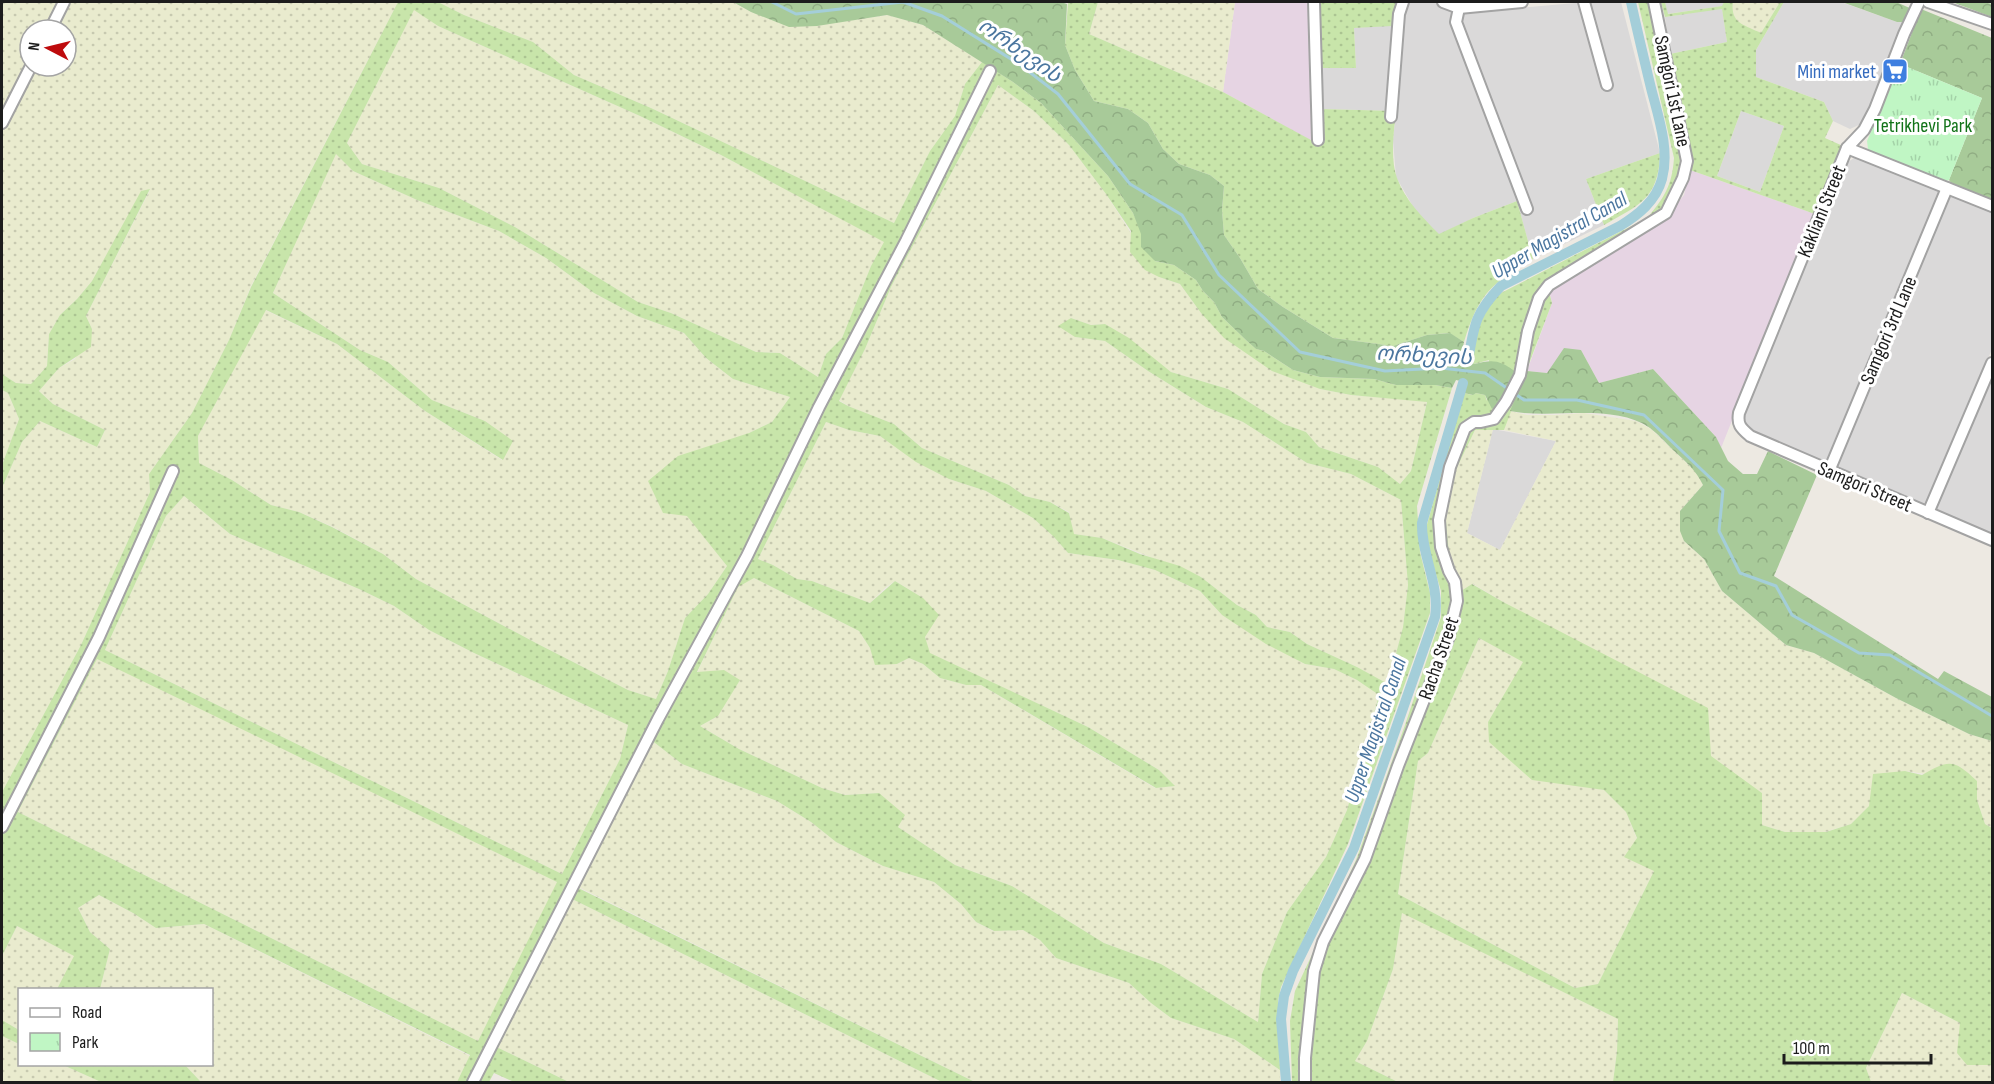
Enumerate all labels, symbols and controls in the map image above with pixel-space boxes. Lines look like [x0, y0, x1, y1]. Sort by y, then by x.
water label: ორხევის [973, 13, 1067, 89]
north arrow [18, 18, 78, 78]
street label: Samgori 1st Lane [1649, 33, 1696, 149]
text: N [25, 41, 45, 52]
supermarket icon: Mini market [1880, 56, 1910, 86]
place label: Mini market [1797, 60, 1876, 84]
park label: Tetrikhevi Park [1874, 114, 1973, 138]
street label: Kakliani Street [1793, 162, 1851, 261]
water label: Upper Magistral Canal [1487, 186, 1632, 284]
street label: Samgori 3rd Lane [1855, 273, 1922, 388]
water label: ორხევის [1376, 341, 1474, 371]
street label: Samgori Street [1814, 456, 1915, 518]
street label: Racha Street [1414, 614, 1464, 703]
water label: Upper Magistral Canal [1339, 653, 1412, 806]
legend [18, 988, 213, 1066]
text: Road [72, 1002, 102, 1023]
scale bar [1784, 1027, 1931, 1065]
text: Park [72, 1032, 98, 1053]
text: 100 m [1793, 1038, 1830, 1059]

